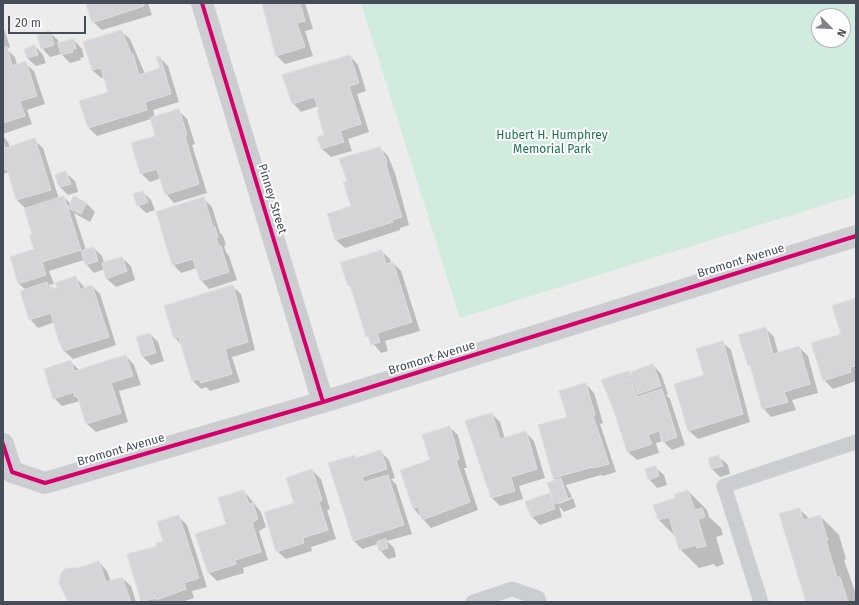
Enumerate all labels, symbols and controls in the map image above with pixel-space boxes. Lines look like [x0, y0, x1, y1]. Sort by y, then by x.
scale bar [10, 8, 88, 34]
north arrow [811, 8, 851, 48]
text: 20 m [15, 16, 41, 30]
text: N [834, 27, 849, 39]
park label: Hubert H. Humphrey Memorial Park [496, 129, 608, 157]
street label: Pinney Street [255, 162, 289, 236]
street label: Bromont Avenue [696, 241, 786, 281]
street label: Bromont Avenue [387, 338, 477, 378]
street label: Bromont Avenue [76, 431, 166, 469]

